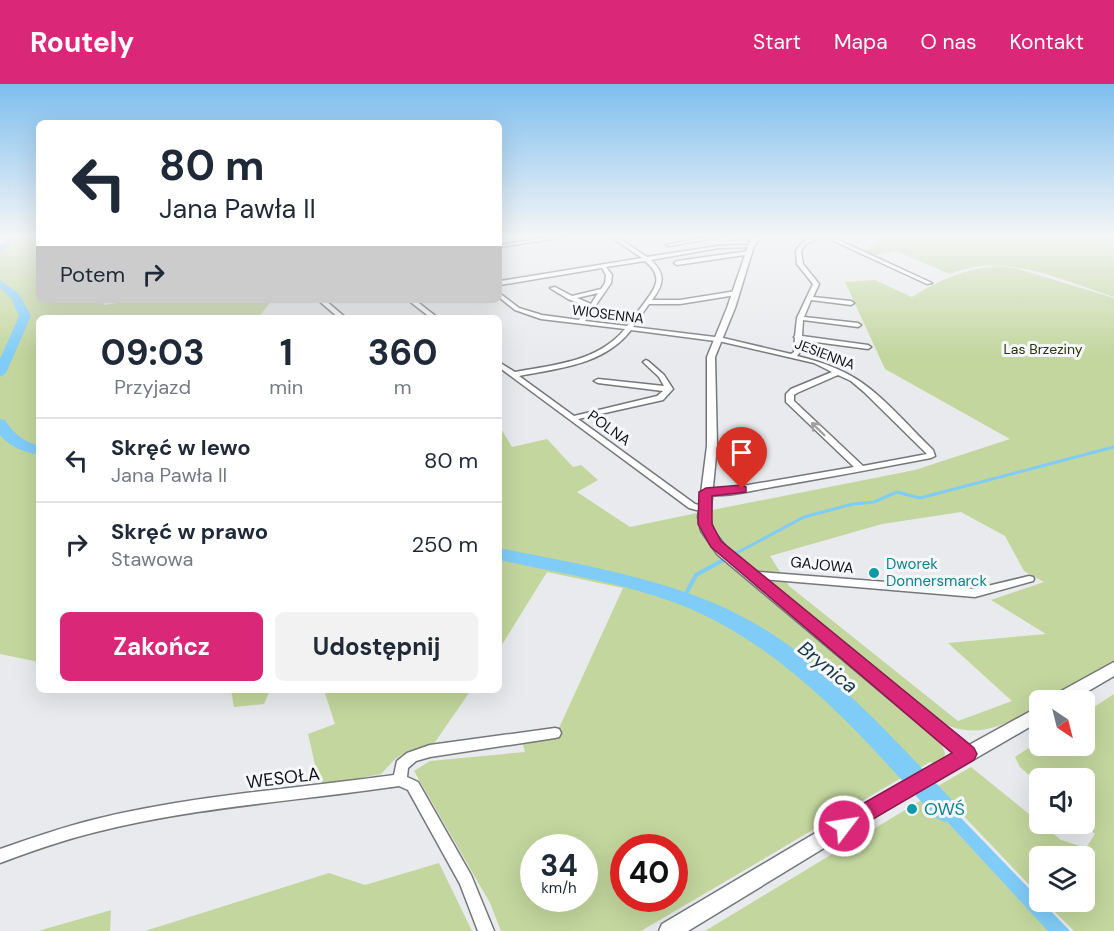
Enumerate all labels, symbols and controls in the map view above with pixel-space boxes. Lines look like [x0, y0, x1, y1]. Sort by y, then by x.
text: Routely [30, 24, 134, 61]
text: Start [753, 28, 801, 56]
text: Mapa [834, 28, 888, 56]
text: O nas [921, 28, 976, 56]
text: Kontakt [1009, 28, 1084, 56]
text: 80 m [159, 138, 265, 193]
icon: left [60, 144, 138, 222]
text: Jana Pawła II [159, 191, 316, 226]
icon: right [137, 258, 170, 291]
text: Potem [60, 260, 125, 289]
street label: WIOSENNA [571, 301, 645, 327]
text: 09:03 [100, 329, 205, 376]
text: 1 [280, 329, 293, 376]
text: 360 [368, 329, 438, 376]
street label: JESIENNA [792, 334, 858, 374]
park label: Las Brzeziny [1003, 340, 1083, 358]
text: Przyjazd [114, 374, 191, 400]
text: min [269, 374, 303, 400]
text: m [394, 374, 412, 400]
street label: POLNA [583, 406, 635, 450]
one-way arrow [811, 421, 826, 436]
pin [716, 427, 767, 489]
text: Skręć w lewo [111, 433, 251, 462]
icon: arrive [725, 436, 758, 469]
icon: left [60, 444, 93, 477]
text: 80 m [424, 446, 478, 475]
text: Jana Pawła II [111, 462, 227, 488]
text: Skręć w prawo [111, 517, 268, 546]
icon: right [60, 528, 93, 561]
text: 250 m [411, 530, 478, 559]
text: Stawowa [111, 546, 193, 572]
street label: GAJOWA [789, 552, 855, 578]
place label: Dworek Donnersmarck [886, 554, 987, 591]
marker: Dworek Donnersmarck [867, 566, 881, 580]
button: Zakończ [60, 612, 263, 681]
button: Udostępnij [275, 612, 478, 681]
water label: Brynica [793, 635, 863, 699]
north arrow [1029, 690, 1095, 756]
map controls [1029, 690, 1095, 912]
street label: WESOŁA [245, 762, 321, 794]
button: sound [1029, 768, 1095, 834]
position arrow [812, 794, 876, 858]
place label: OWŚ [924, 797, 965, 821]
marker: OWŚ [905, 802, 919, 816]
speed limit sign: 40 [610, 834, 688, 912]
text: 34 [540, 846, 578, 885]
button: layers [1029, 846, 1095, 912]
text: km/h [541, 878, 577, 898]

